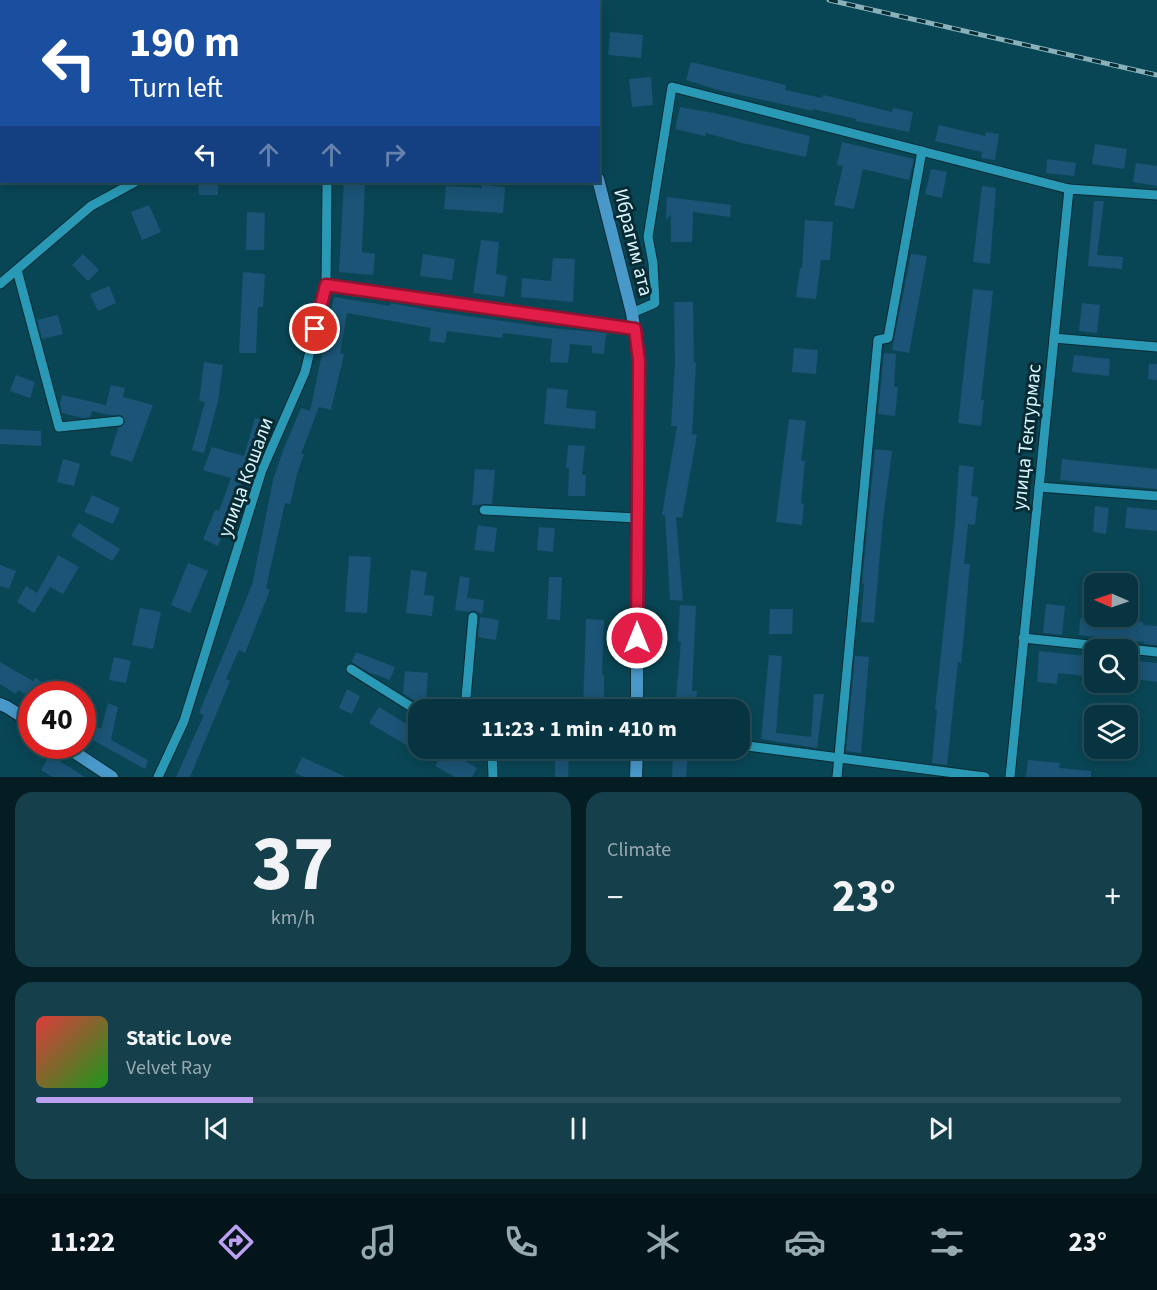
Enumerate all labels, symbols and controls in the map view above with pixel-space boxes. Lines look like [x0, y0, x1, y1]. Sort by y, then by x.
text: 190 m [129, 13, 240, 73]
icon: left [30, 24, 108, 102]
text: Turn left [129, 69, 223, 108]
icon: left [189, 138, 222, 171]
icon: ahead [252, 138, 285, 171]
icon: ahead [315, 138, 348, 171]
icon: right [378, 138, 411, 171]
street label: Ибрагим ата [606, 186, 660, 299]
pin [289, 303, 340, 354]
icon: arrive [298, 312, 331, 345]
street label: улица Тектурмас [1005, 363, 1049, 512]
street label: улица Кошали [211, 413, 281, 541]
north arrow [1084, 573, 1138, 627]
map controls [1084, 573, 1138, 759]
position arrow [605, 606, 669, 670]
button: search [1084, 639, 1138, 693]
speed limit sign: 40 [18, 681, 96, 759]
button: layers [1084, 705, 1138, 759]
text: 11:23 · 1 min · 410 m [481, 713, 677, 745]
text: 37 [252, 809, 334, 920]
text: Climate [607, 836, 671, 864]
text: 23° [832, 865, 896, 929]
text: − [607, 874, 623, 921]
text: + [1105, 874, 1121, 921]
text: km/h [271, 904, 315, 932]
text: Static Love [126, 1022, 232, 1054]
text: Velvet Ray [126, 1054, 212, 1082]
icon: previous [200, 1112, 233, 1145]
icon: pause [562, 1112, 595, 1145]
icon: next [924, 1112, 957, 1145]
icon: directions [215, 1221, 257, 1263]
icon: music [358, 1221, 400, 1263]
icon: phone [500, 1221, 542, 1263]
icon: climate [642, 1221, 684, 1263]
icon: car [784, 1221, 826, 1263]
icon: filters [926, 1221, 968, 1263]
text: 11:22 [50, 1223, 115, 1262]
text: 23° [1069, 1223, 1107, 1262]

